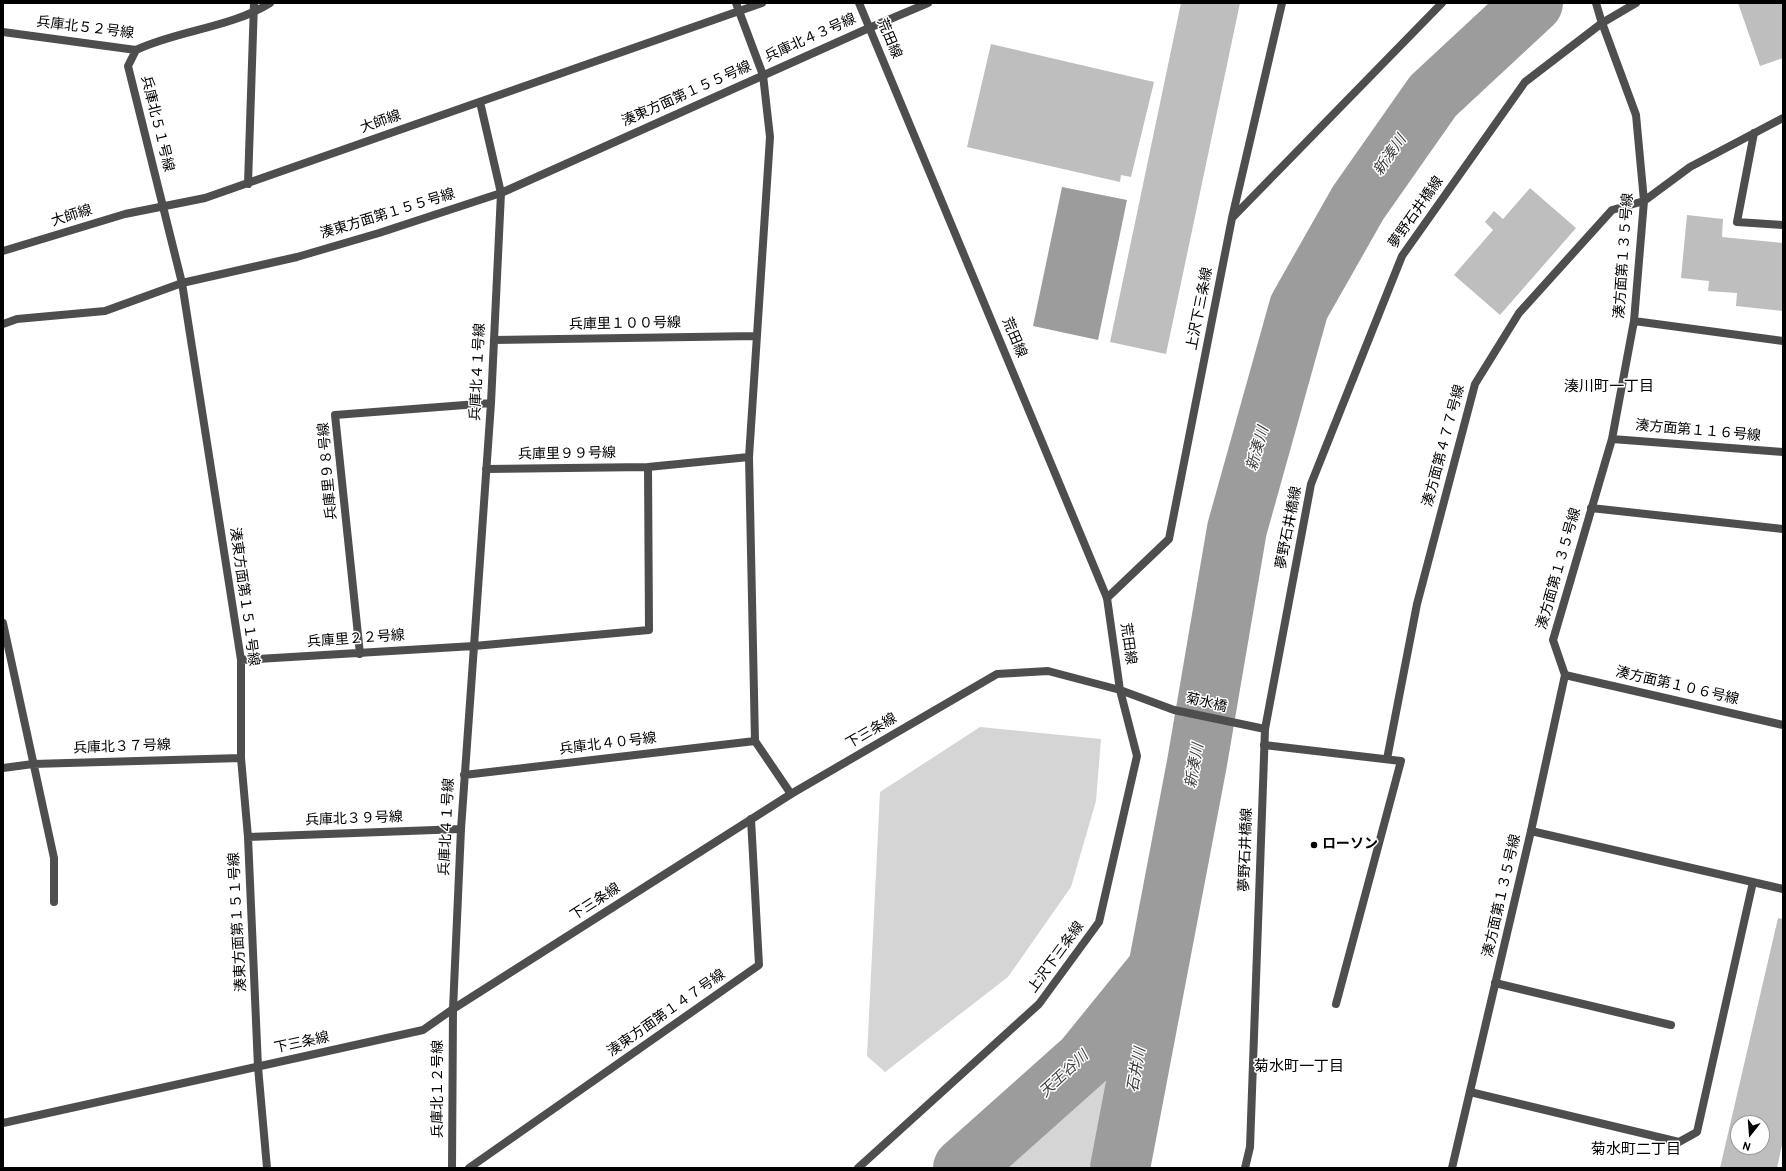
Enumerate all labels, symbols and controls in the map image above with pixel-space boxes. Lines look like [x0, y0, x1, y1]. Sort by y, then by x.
street label: 兵庫北４３号線 [763, 11, 859, 67]
street label: 兵庫北５２号線 [35, 15, 135, 43]
street label: 荒田線 [872, 16, 904, 62]
street label: 湊東方面第１５５号線 [620, 59, 754, 131]
street label: 兵庫北５１号線 [136, 74, 176, 174]
street label: 大師線 [358, 108, 404, 138]
water label: 新湊川 [1371, 132, 1411, 180]
street label: 夢野石井橋線 [1386, 174, 1448, 252]
street label: 湊東方面第１５５号線 [319, 187, 457, 243]
street label: 湊方面第１３５号線 [1612, 193, 1638, 319]
street label: 大師線 [49, 203, 95, 231]
street label: 上沢下三条線 [1185, 266, 1217, 352]
street label: 荒田線 [997, 315, 1029, 361]
street label: 兵庫里１００号線 [569, 316, 681, 334]
street label: 兵庫北４１号線 [468, 323, 490, 421]
district label: 湊川町一丁目 [1564, 379, 1654, 397]
street label: 湊方面第４７７号線 [1421, 383, 1469, 509]
street label: 湊方面第１１６号線 [1635, 418, 1761, 446]
street label: 兵庫里９８号線 [316, 421, 342, 521]
water label: 新湊川 [1244, 425, 1274, 473]
street label: 兵庫里９９号線 [518, 446, 616, 464]
street label: 夢野石井橋線 [1274, 485, 1306, 571]
street label: 湊方面第１３５号線 [1535, 506, 1585, 632]
street label: 湊東方面第１５１号線 [225, 527, 261, 667]
street label: 荒田線 [1116, 622, 1138, 666]
street label: 兵庫里２２号線 [307, 628, 405, 652]
street label: 湊方面第１０６号線 [1614, 665, 1740, 709]
street label: 菊水橋 [1184, 691, 1228, 717]
street label: 下三条線 [844, 711, 900, 753]
street label: 兵庫北４０号線 [558, 731, 658, 759]
street label: 兵庫北３７号線 [73, 738, 171, 758]
water label: 新湊川 [1183, 742, 1209, 790]
street label: 兵庫北４１号線 [437, 778, 459, 876]
street label: 夢野石井橋線 [1237, 808, 1257, 892]
street label: 兵庫北３９号線 [305, 810, 403, 830]
street label: 湊方面第１３５号線 [1481, 833, 1525, 959]
place label: ローソン [1322, 837, 1378, 853]
marker: ローソン [1309, 840, 1319, 850]
street label: 湊東方面第１５１号線 [227, 852, 251, 992]
street label: 下三条線 [568, 881, 624, 925]
street label: 上沢下三条線 [1026, 919, 1088, 997]
street label: 湊東方面第１４７号線 [605, 967, 729, 1061]
street label: 下三条線 [273, 1030, 331, 1058]
street label: 兵庫北１２号線 [431, 1040, 447, 1138]
water label: 石井川 [1125, 1046, 1151, 1094]
water label: 天王谷川 [1037, 1048, 1093, 1102]
district label: 菊水町一丁目 [1254, 1059, 1344, 1077]
north arrow [1730, 1115, 1770, 1155]
text: N [1741, 1138, 1753, 1153]
district label: 菊水町二丁目 [1591, 1142, 1681, 1160]

